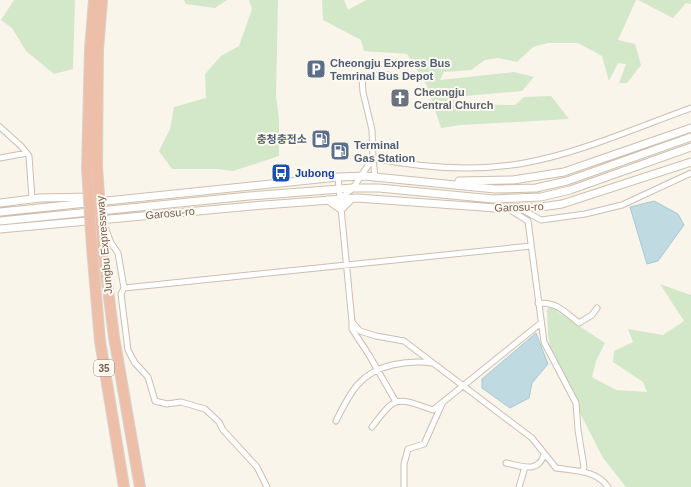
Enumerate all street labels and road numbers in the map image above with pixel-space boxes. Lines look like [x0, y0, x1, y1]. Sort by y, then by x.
street label: Jungbu Expressway [94, 195, 114, 295]
street label: Garosu-ro [494, 200, 544, 214]
street label: Garosu-ro [145, 205, 195, 221]
road number: 35 [94, 360, 114, 376]

